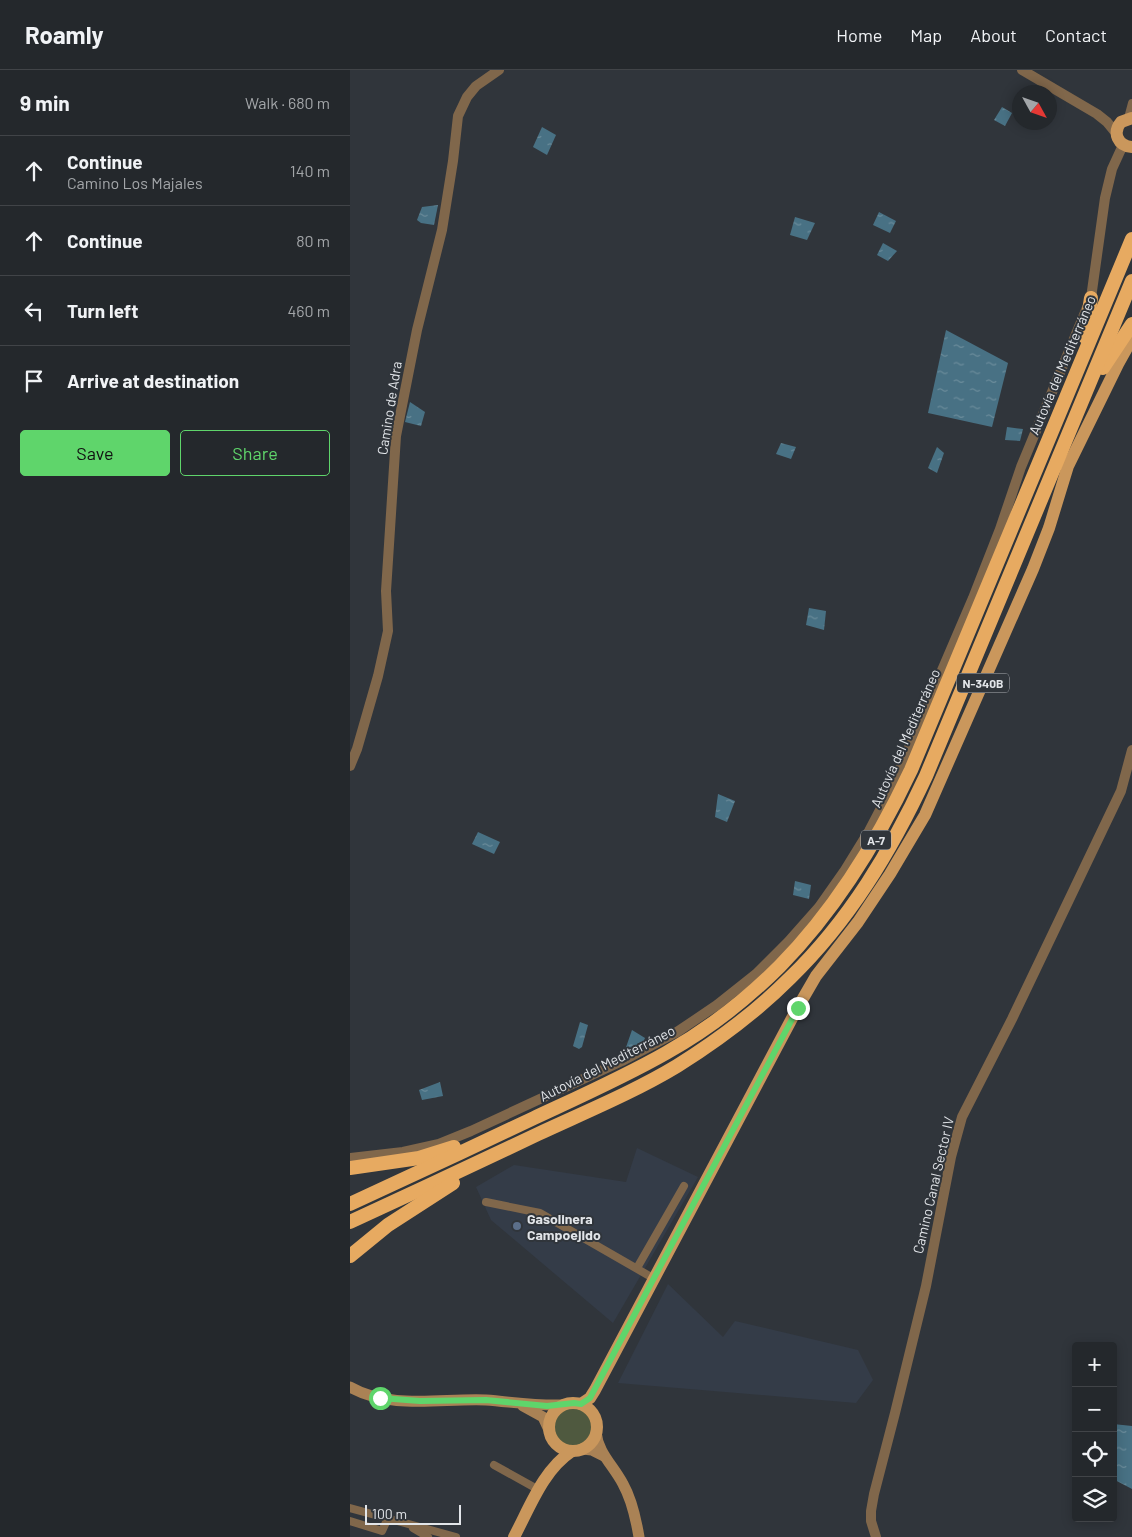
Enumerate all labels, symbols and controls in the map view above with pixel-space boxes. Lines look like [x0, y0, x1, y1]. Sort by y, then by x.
text: Roamly [25, 20, 104, 49]
text: Home [836, 24, 882, 46]
text: Map [910, 24, 942, 46]
text: About [970, 24, 1017, 46]
text: Contact [1045, 24, 1107, 46]
north arrow [1012, 85, 1057, 130]
text: 9 min [20, 90, 70, 115]
text: Walk · 680 m [245, 93, 330, 112]
text: Continue [67, 150, 143, 173]
icon: ahead [20, 157, 48, 185]
text: 140 m [290, 161, 330, 180]
text: Camino Los Majales [67, 173, 203, 192]
icon: ahead [20, 227, 48, 255]
text: Continue [67, 229, 143, 252]
text: 80 m [296, 231, 330, 250]
street label: Autovía del Mediterráneo [1025, 293, 1099, 437]
icon: left [20, 297, 48, 325]
text: Turn left [67, 299, 138, 322]
text: 460 m [287, 301, 330, 320]
street label: Camino de Adra [373, 360, 405, 456]
icon: arrive [20, 367, 48, 395]
text: Arrive at destination [67, 369, 239, 392]
button: Save [20, 430, 170, 476]
button: Share [180, 430, 330, 476]
street label: Autovía del Mediterráneo [867, 666, 943, 810]
road number: N-340B [957, 674, 1009, 692]
road number: A-7 [861, 830, 891, 850]
route end [787, 997, 810, 1020]
street label: Autovía del Mediterráneo [536, 1021, 678, 1105]
street label: Camino Canal Sector IV [909, 1115, 957, 1255]
place label: Gasolinera Campoejido [527, 1210, 601, 1243]
marker: Gasolinera Campoejido [511, 1220, 523, 1232]
map controls [1072, 1342, 1117, 1522]
button: + [1072, 1342, 1117, 1387]
route start [369, 1387, 392, 1410]
button: − [1072, 1387, 1117, 1432]
button: locate [1072, 1432, 1117, 1477]
button: layers [1072, 1477, 1117, 1522]
scale bar [365, 1502, 461, 1525]
text: 100 m [372, 1505, 407, 1522]

